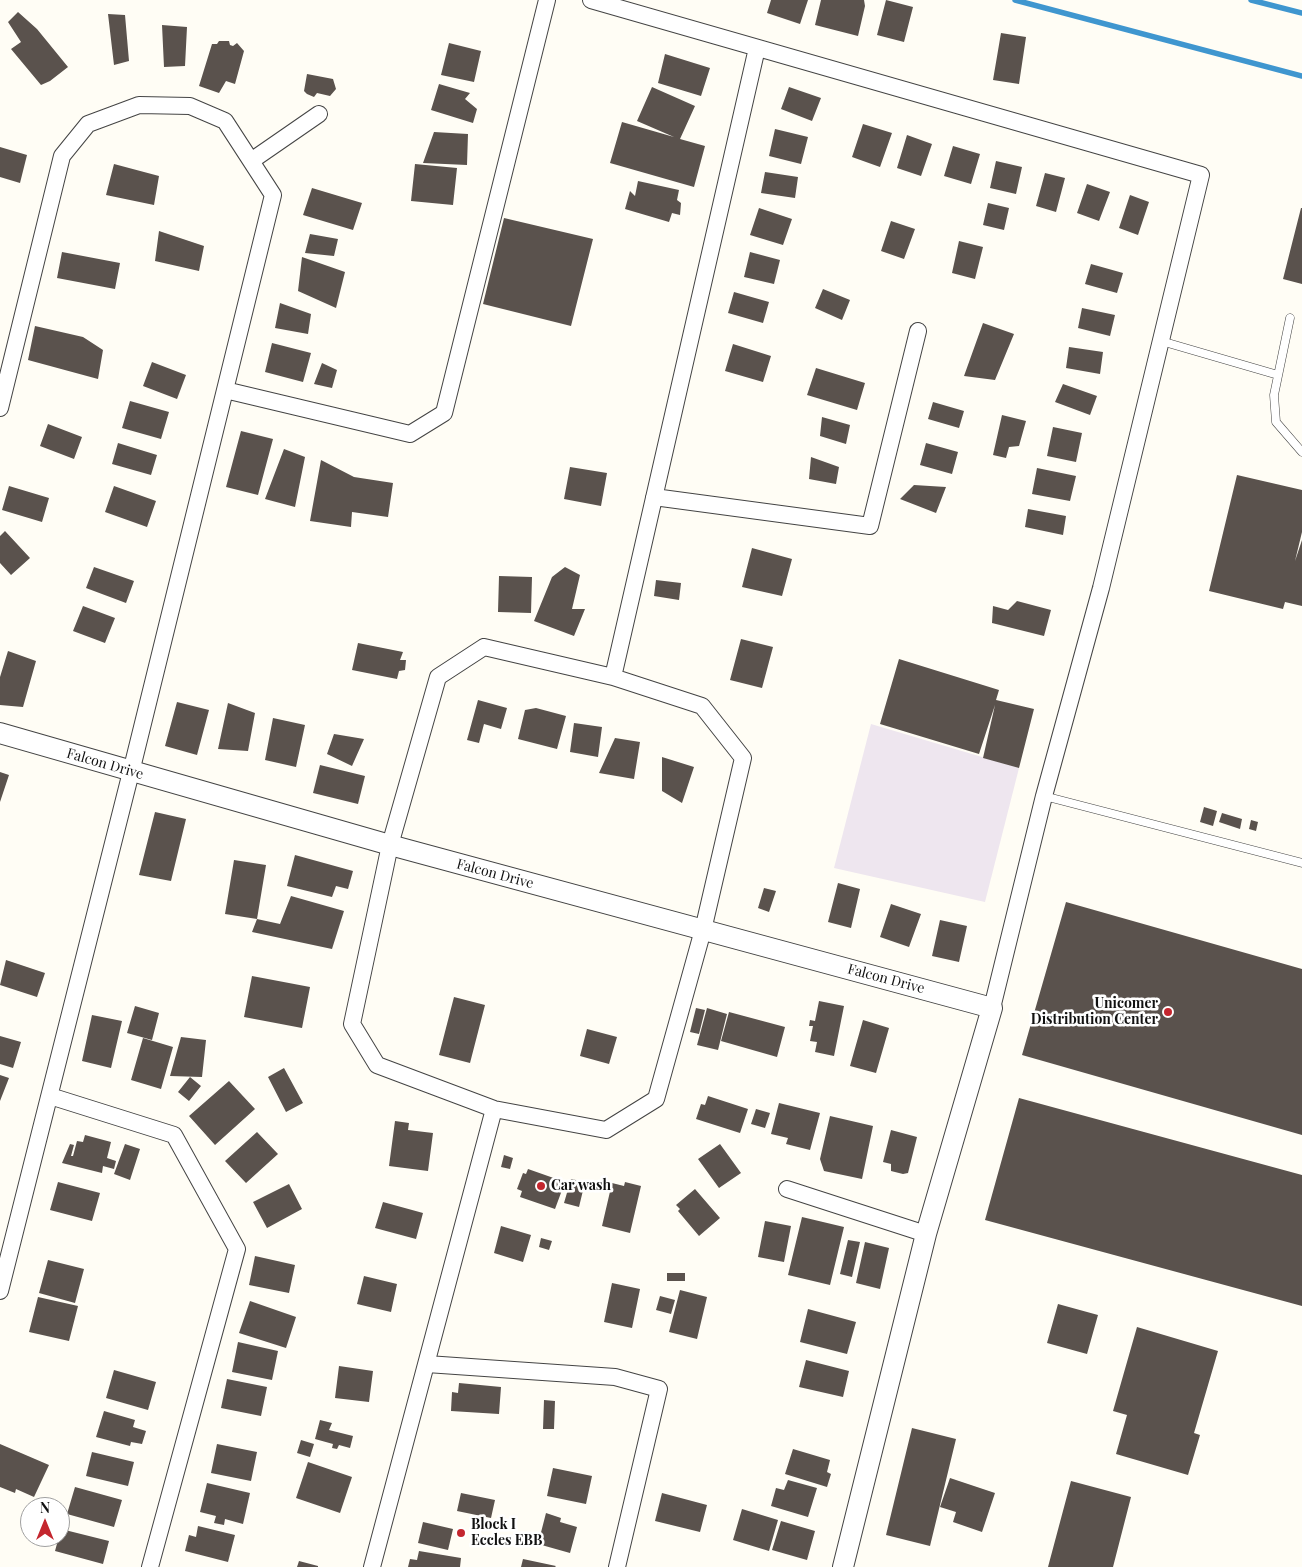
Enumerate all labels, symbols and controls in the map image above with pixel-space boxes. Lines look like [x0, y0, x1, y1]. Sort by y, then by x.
street label: Falcon Drive [65, 745, 145, 783]
street label: Falcon Drive [455, 856, 535, 892]
street label: Falcon Drive [846, 961, 926, 997]
place label: Unicomer Distribution Center [1031, 996, 1158, 1028]
marker: Unicomer Distribution Center [1162, 1006, 1174, 1018]
place label: Car wash [551, 1178, 611, 1194]
marker: Car wash [535, 1180, 547, 1192]
north arrow [20, 1497, 70, 1547]
text: N [40, 1498, 50, 1517]
place label: Block I Eccles EBB [471, 1517, 542, 1550]
marker: Block I Eccles EBB [455, 1527, 467, 1539]

